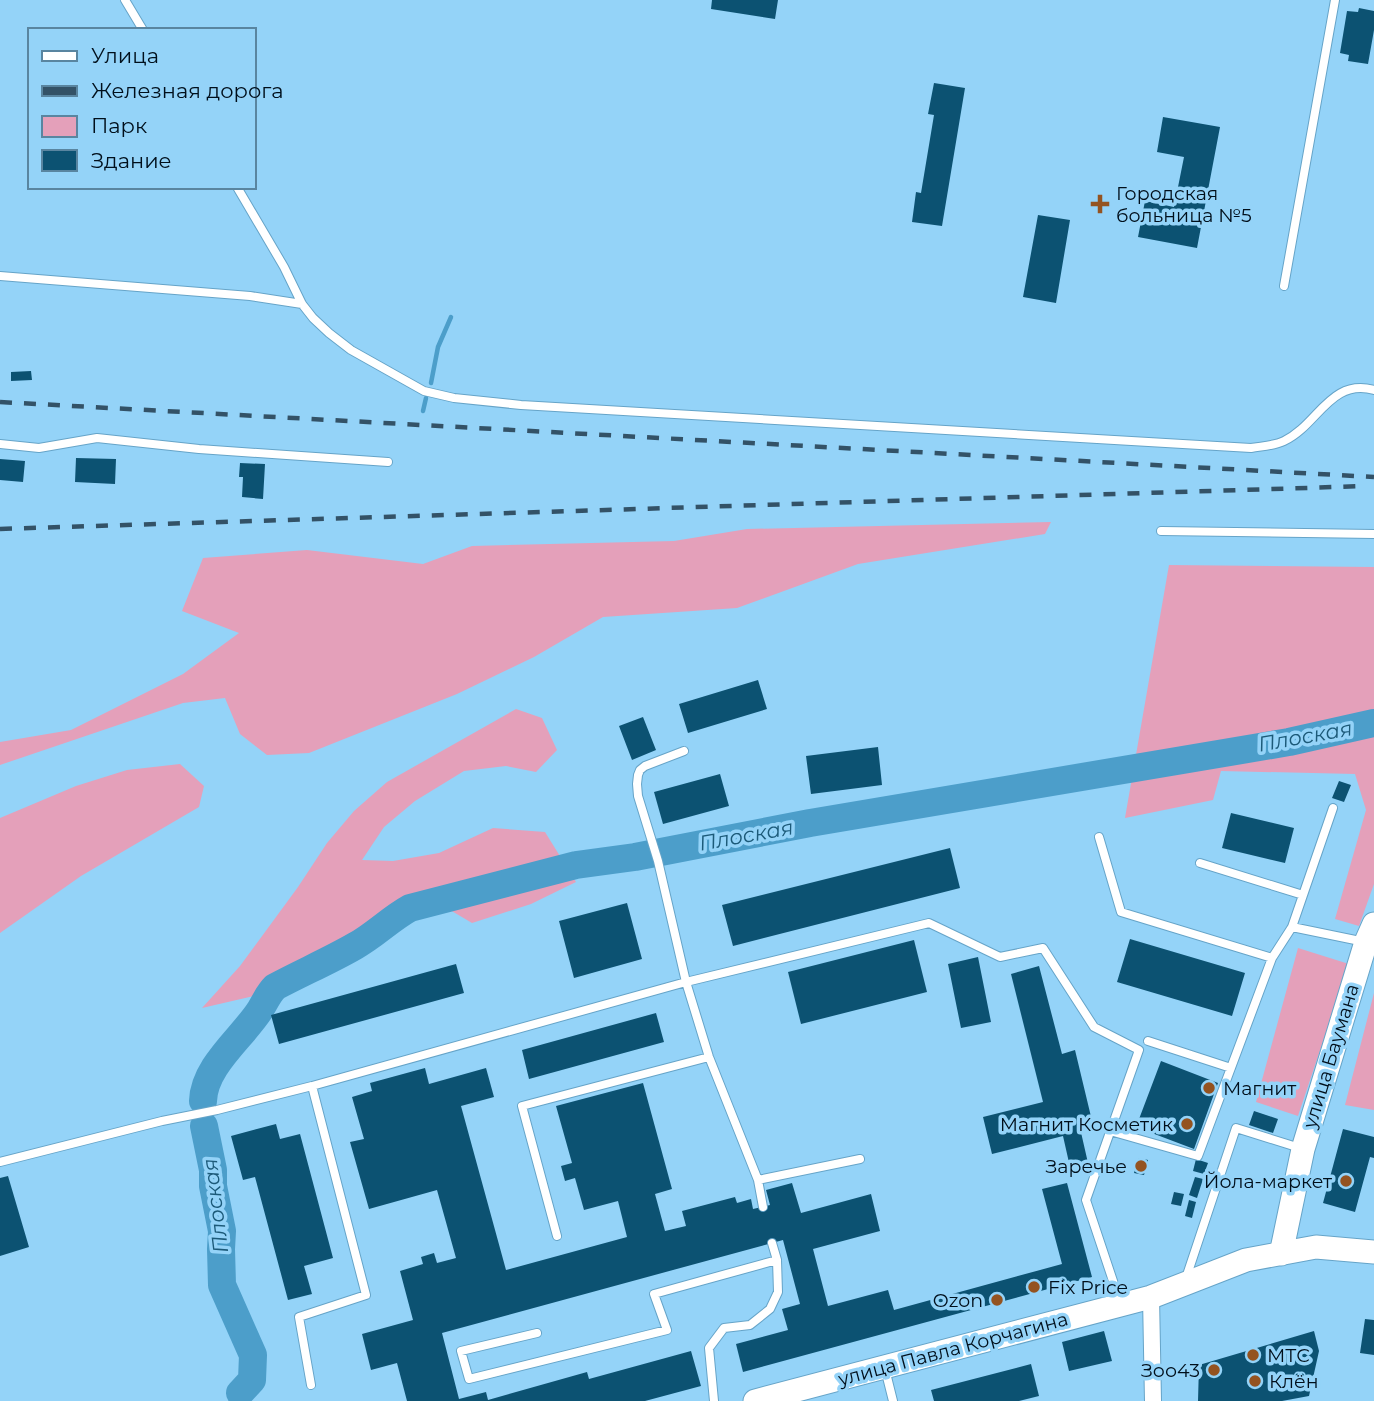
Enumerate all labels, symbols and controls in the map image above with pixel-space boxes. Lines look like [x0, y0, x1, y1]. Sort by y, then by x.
legend [28, 28, 256, 189]
text: Улица [91, 43, 159, 68]
text: Железная дорога [91, 78, 283, 103]
text: Парк [91, 113, 147, 138]
text: Здание [91, 148, 172, 173]
place label: Городская больница №5 [1116, 182, 1252, 227]
marker: Городская больница №5 [1090, 194, 1110, 214]
water label: Плоская [1256, 715, 1354, 757]
water label: Плоская [697, 814, 795, 856]
street label: улица Баумана [1298, 981, 1364, 1132]
place label: Магнит [1223, 1077, 1296, 1100]
marker: Магнит [1201, 1080, 1217, 1096]
place label: Магнит Косметик [1000, 1113, 1173, 1136]
marker: Магнит Косметик [1179, 1116, 1195, 1132]
place label: Заречье [1046, 1155, 1127, 1178]
water label: Плоская [197, 1157, 233, 1255]
marker: Заречье [1133, 1158, 1149, 1174]
place label: Йола-маркет [1204, 1170, 1332, 1193]
marker: Йола-маркет [1338, 1173, 1354, 1189]
place label: Fix Price [1048, 1276, 1128, 1299]
marker: Fix Price [1026, 1279, 1042, 1295]
place label: Ozon [933, 1289, 983, 1312]
marker: Ozon [989, 1292, 1005, 1308]
street label: улица Павла Корчагина [835, 1307, 1070, 1391]
place label: МТС [1267, 1344, 1310, 1367]
marker: МТС [1245, 1347, 1261, 1363]
place label: Зоо43 [1141, 1359, 1200, 1382]
marker: Зоо43 [1206, 1362, 1222, 1378]
place label: Клён [1269, 1370, 1319, 1393]
marker: Клён [1247, 1373, 1263, 1389]

